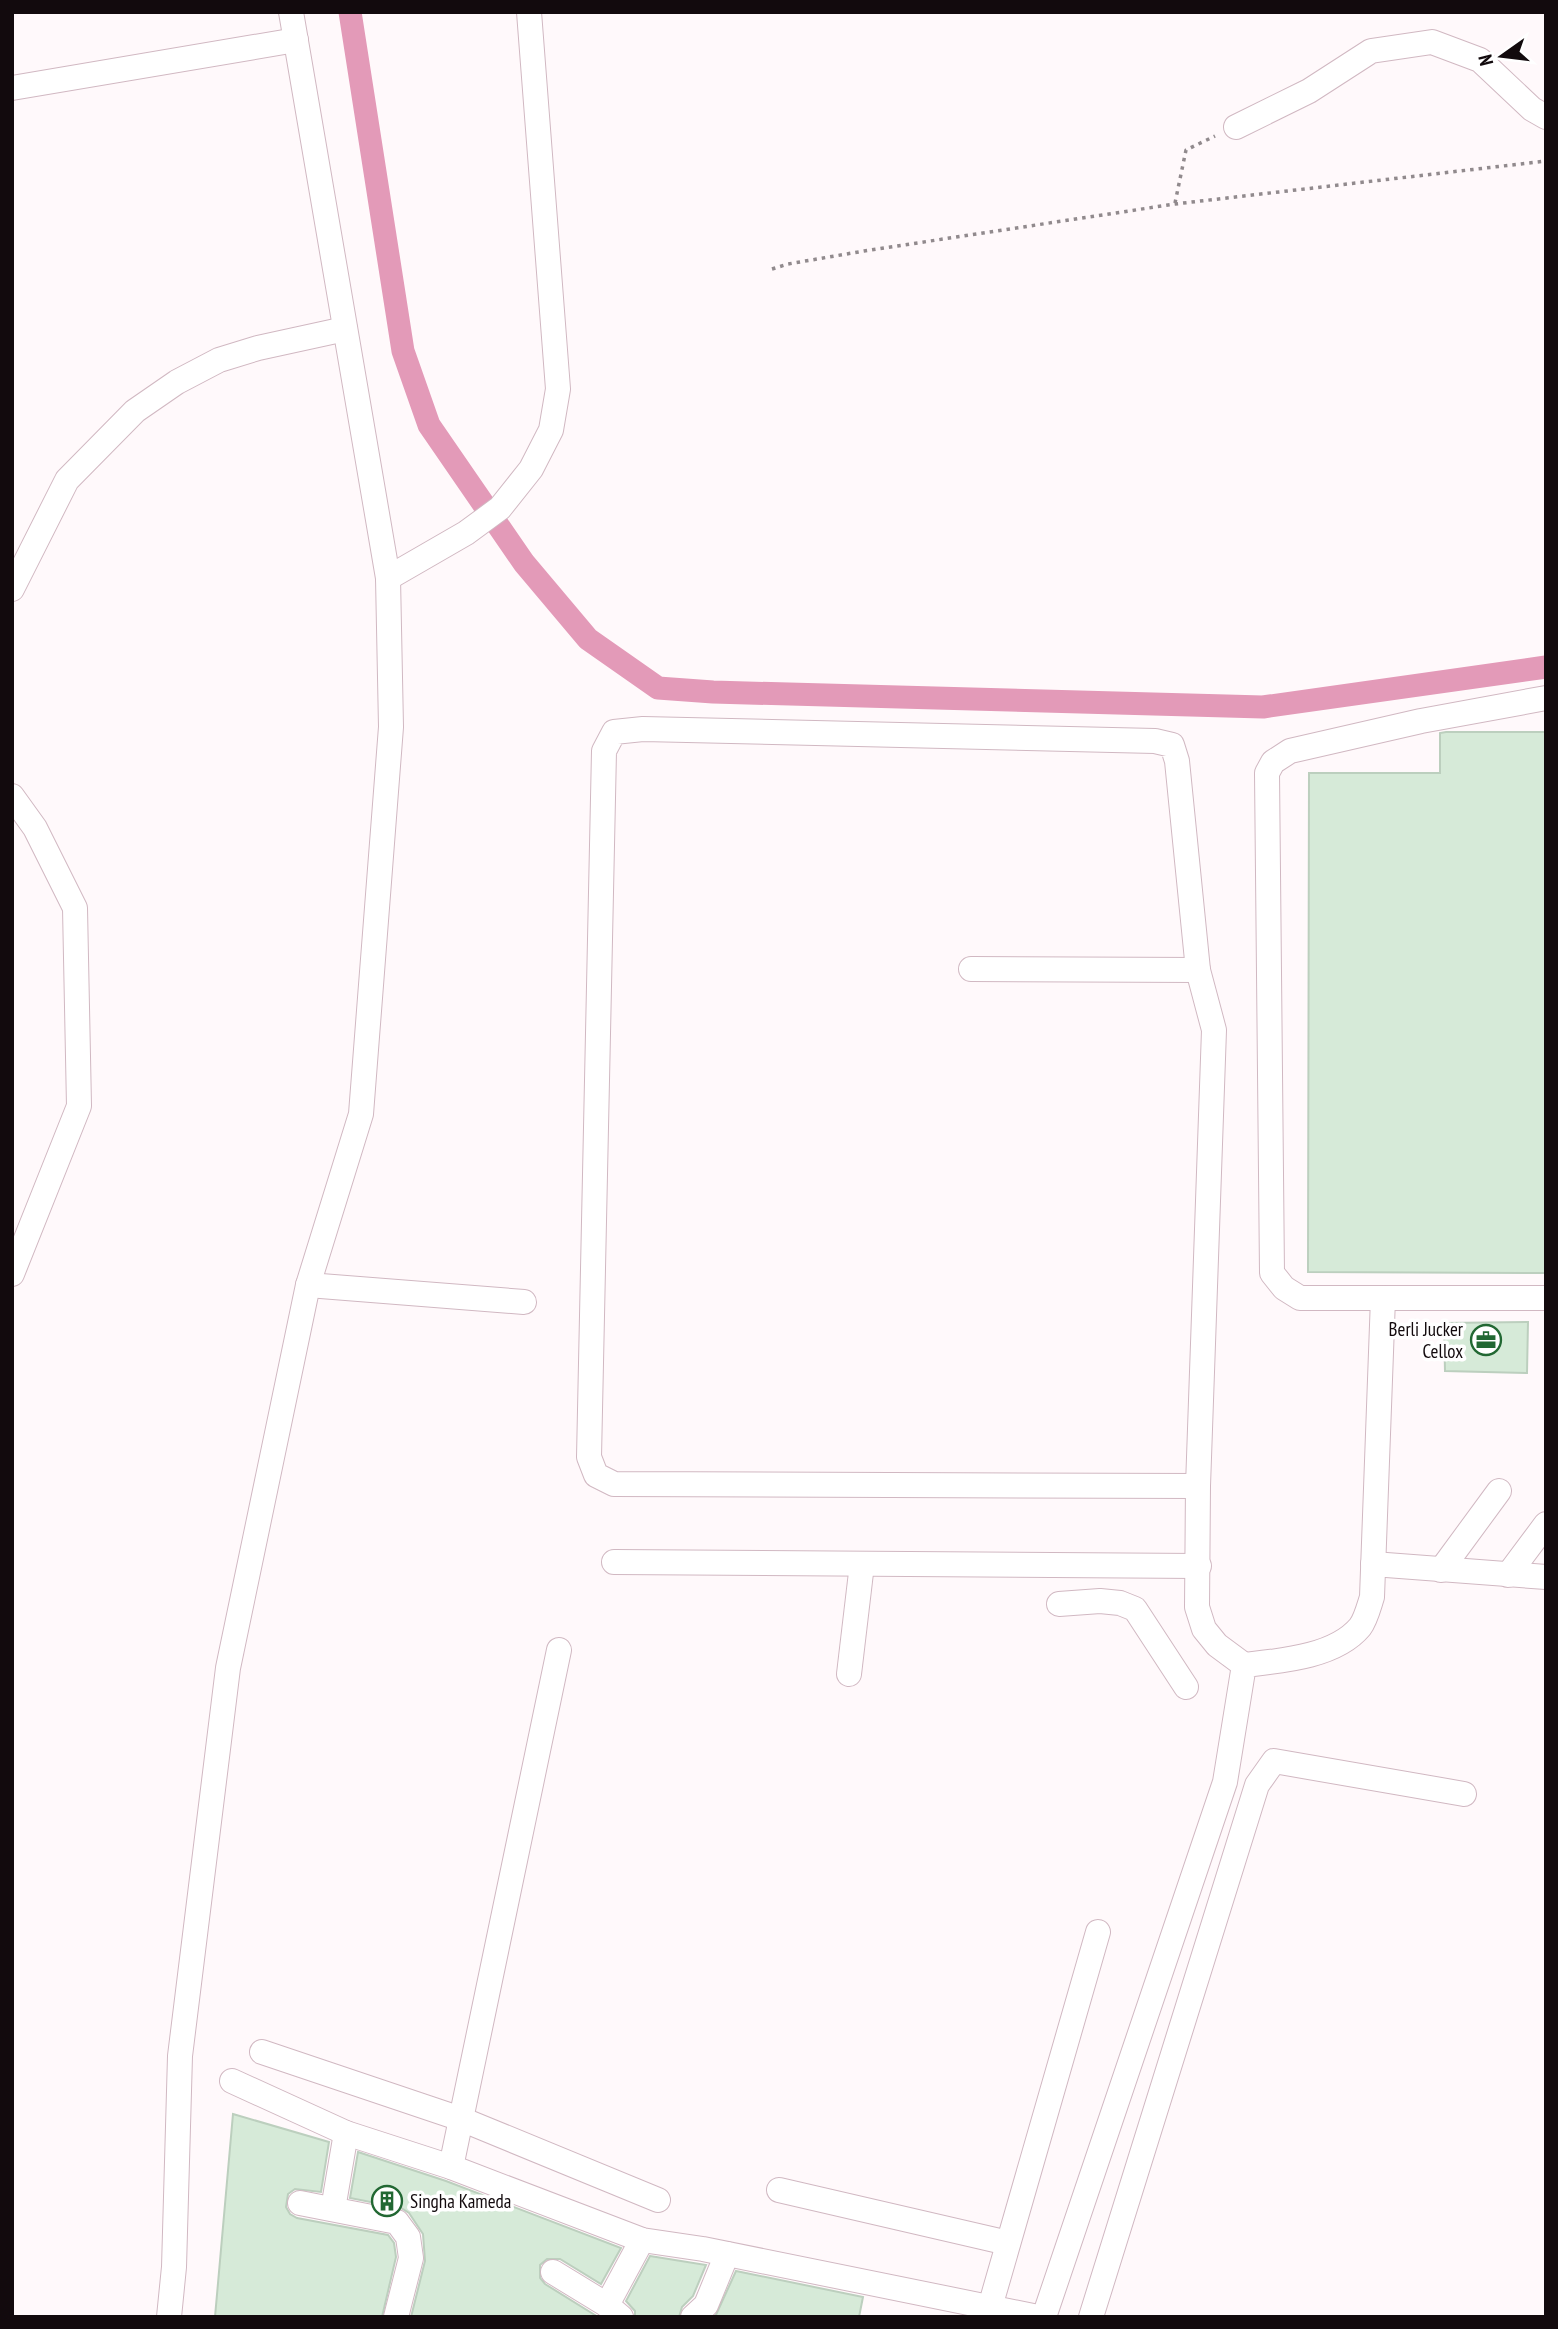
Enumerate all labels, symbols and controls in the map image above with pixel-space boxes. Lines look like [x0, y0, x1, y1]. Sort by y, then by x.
north arrow [1467, 21, 1537, 91]
text: N [1473, 52, 1498, 68]
place label: Berli Jucker Cellox [1389, 1317, 1464, 1363]
office icon: Berli Jucker Cellox [1469, 1323, 1503, 1357]
building icon: Singha Kameda [370, 2184, 404, 2218]
place label: Singha Kameda [410, 2189, 511, 2213]

